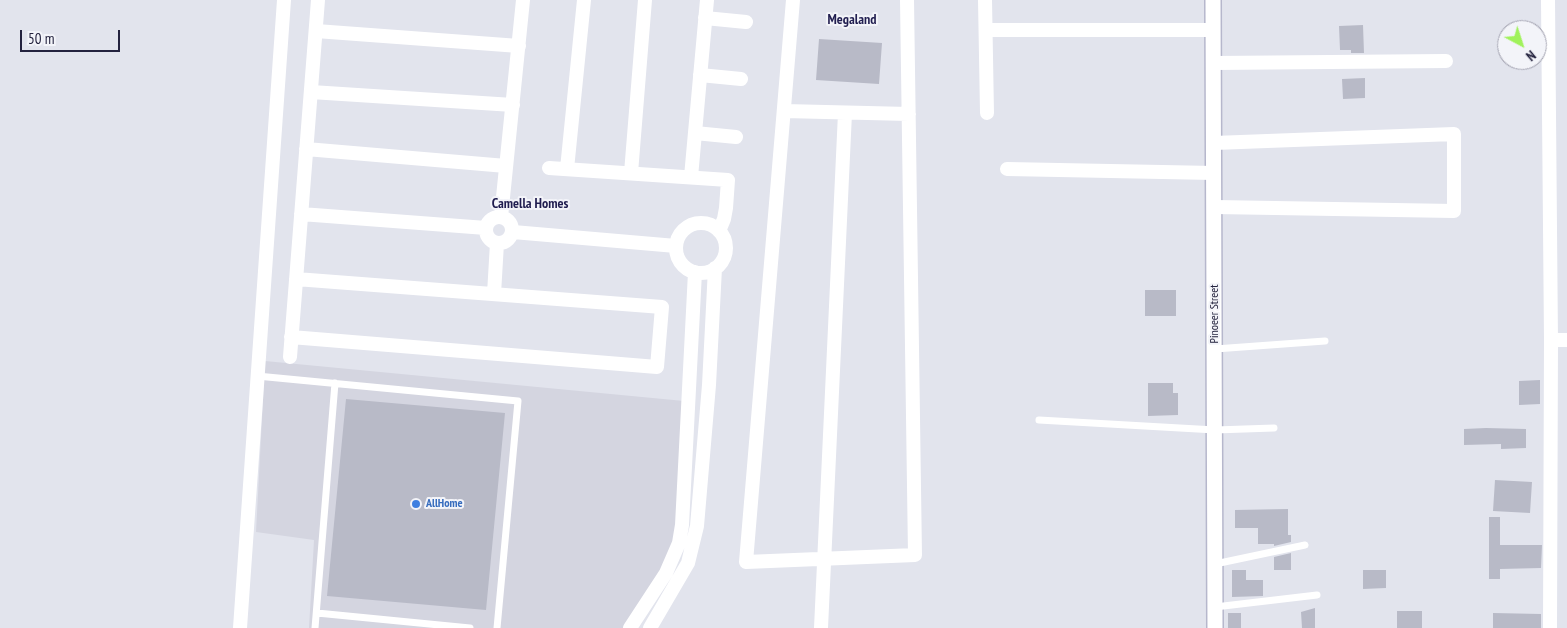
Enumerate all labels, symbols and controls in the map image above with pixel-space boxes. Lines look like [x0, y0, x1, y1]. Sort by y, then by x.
district label: Megaland [828, 12, 876, 28]
scale bar [22, 20, 122, 52]
north arrow [1497, 20, 1547, 70]
text: 50 m [28, 29, 54, 48]
text: N [1522, 46, 1540, 65]
district label: Camella Homes [492, 196, 568, 212]
street label: Pinoeer Street [1208, 285, 1222, 343]
place label: AllHome [426, 497, 463, 511]
marker: AllHome [410, 498, 422, 510]

